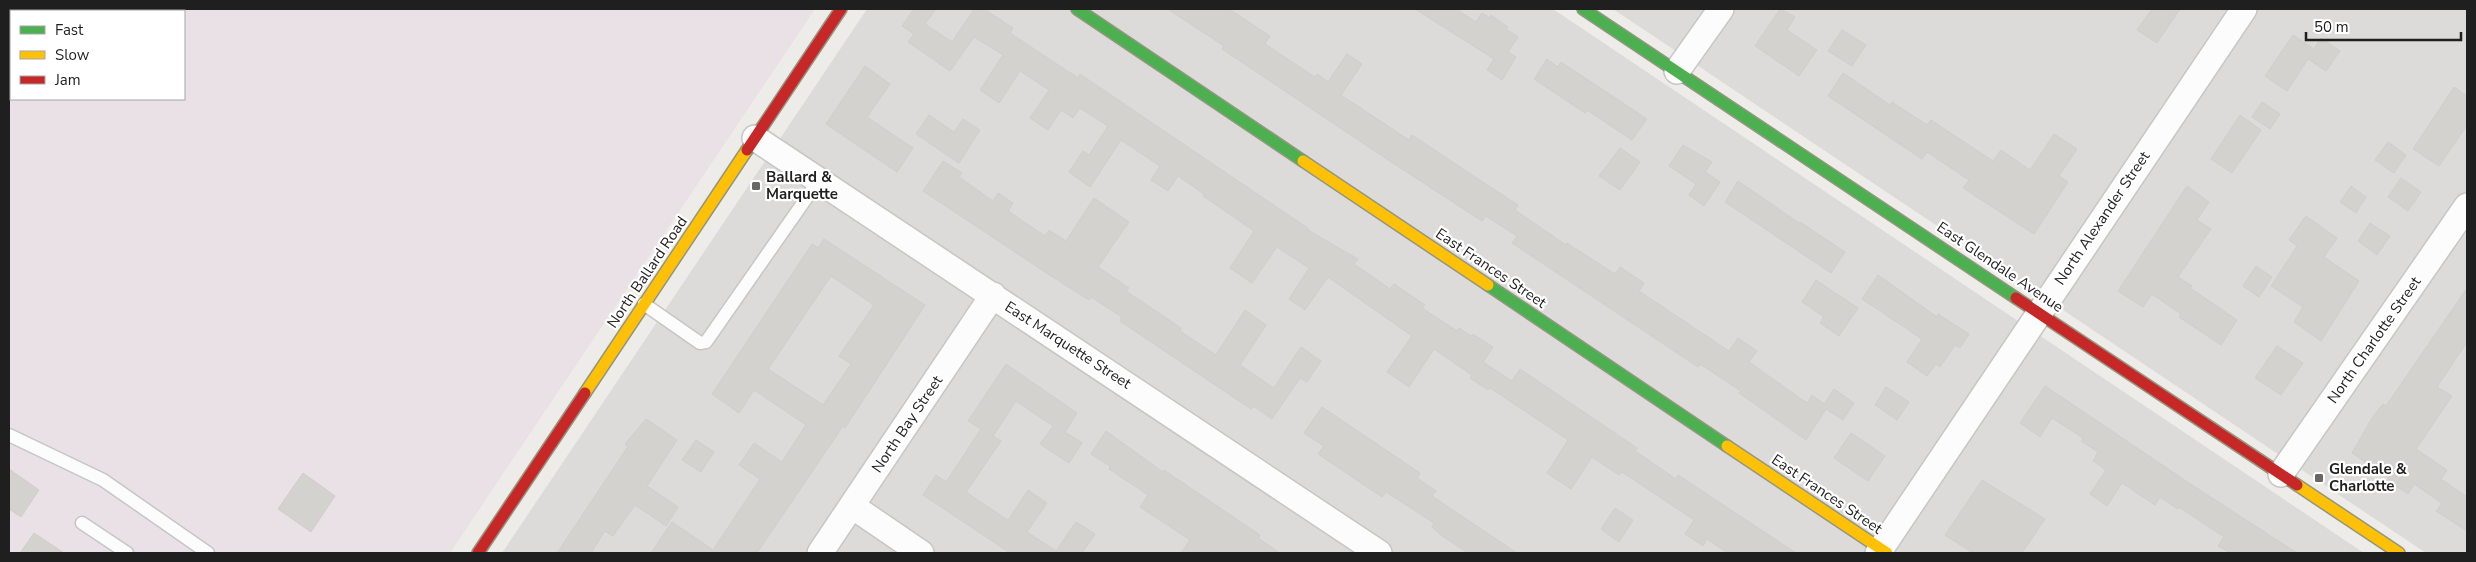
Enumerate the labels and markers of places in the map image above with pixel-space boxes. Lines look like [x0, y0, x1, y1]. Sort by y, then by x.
place label: Ballard & Marquette [766, 167, 838, 204]
marker: Ballard & Marquette [750, 180, 762, 192]
place label: Glendale & Charlotte [2329, 459, 2408, 496]
marker: Glendale & Charlotte [2313, 472, 2325, 484]

